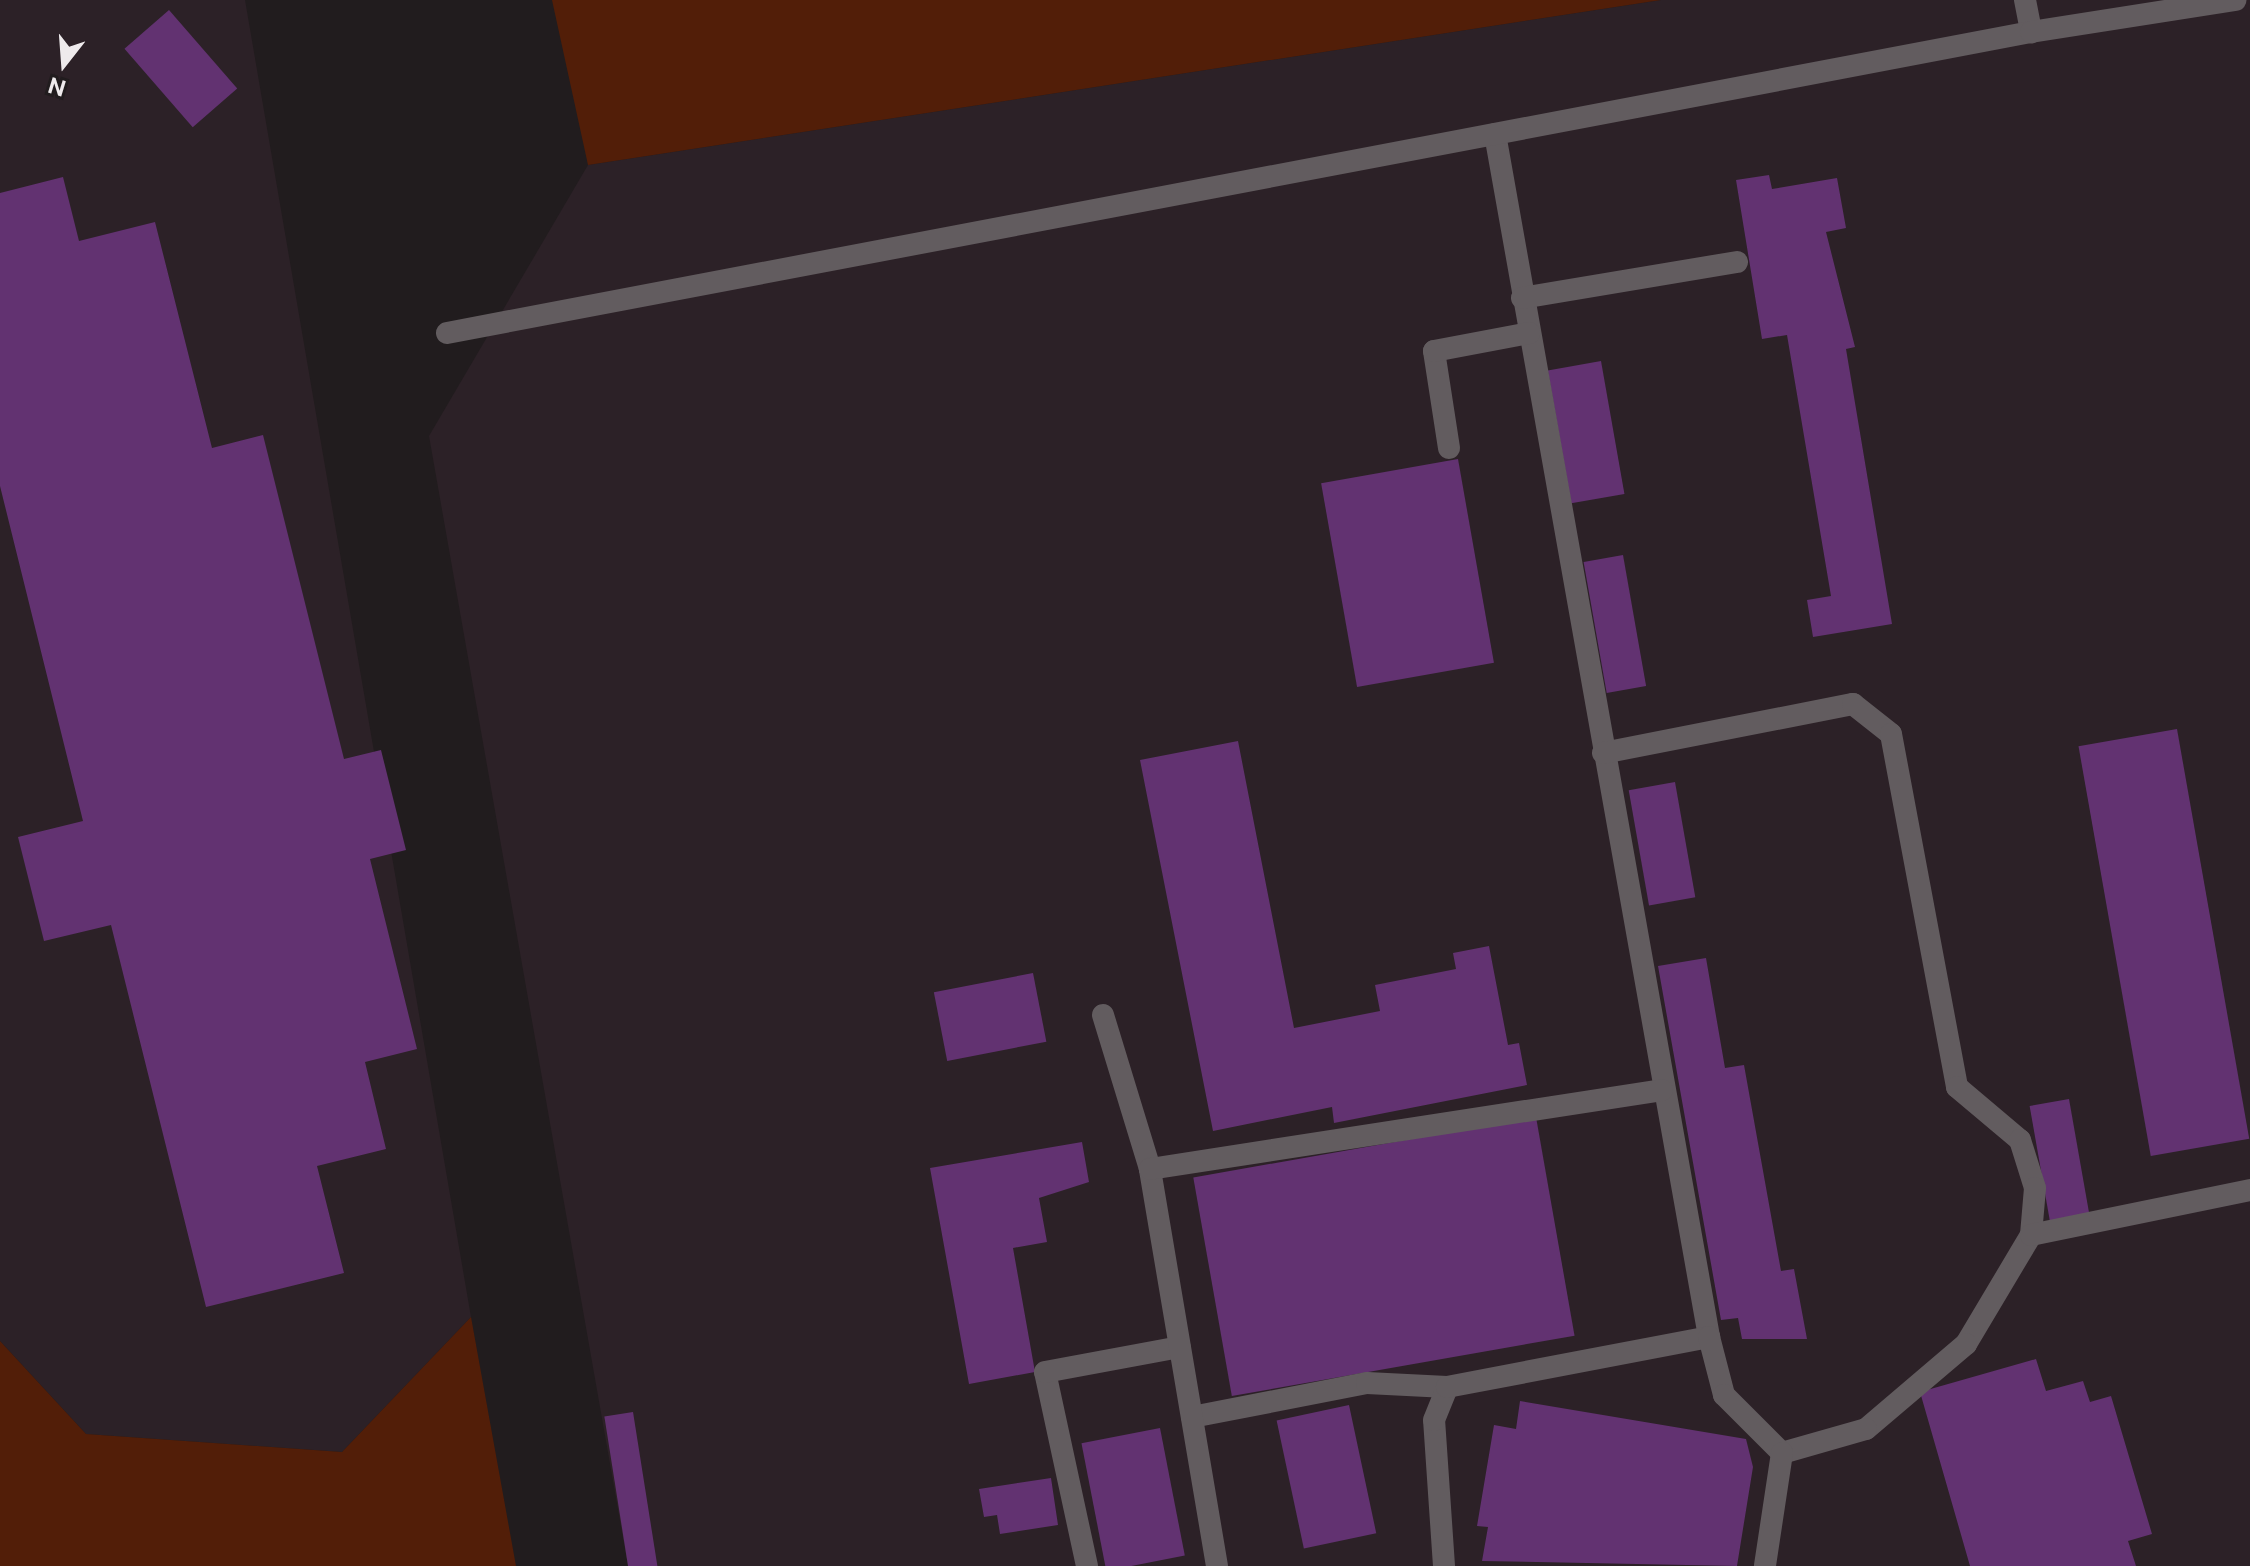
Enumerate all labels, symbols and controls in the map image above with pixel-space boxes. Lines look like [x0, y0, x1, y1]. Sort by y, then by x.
north arrow [24, 24, 104, 104]
text: N [45, 72, 69, 102]

